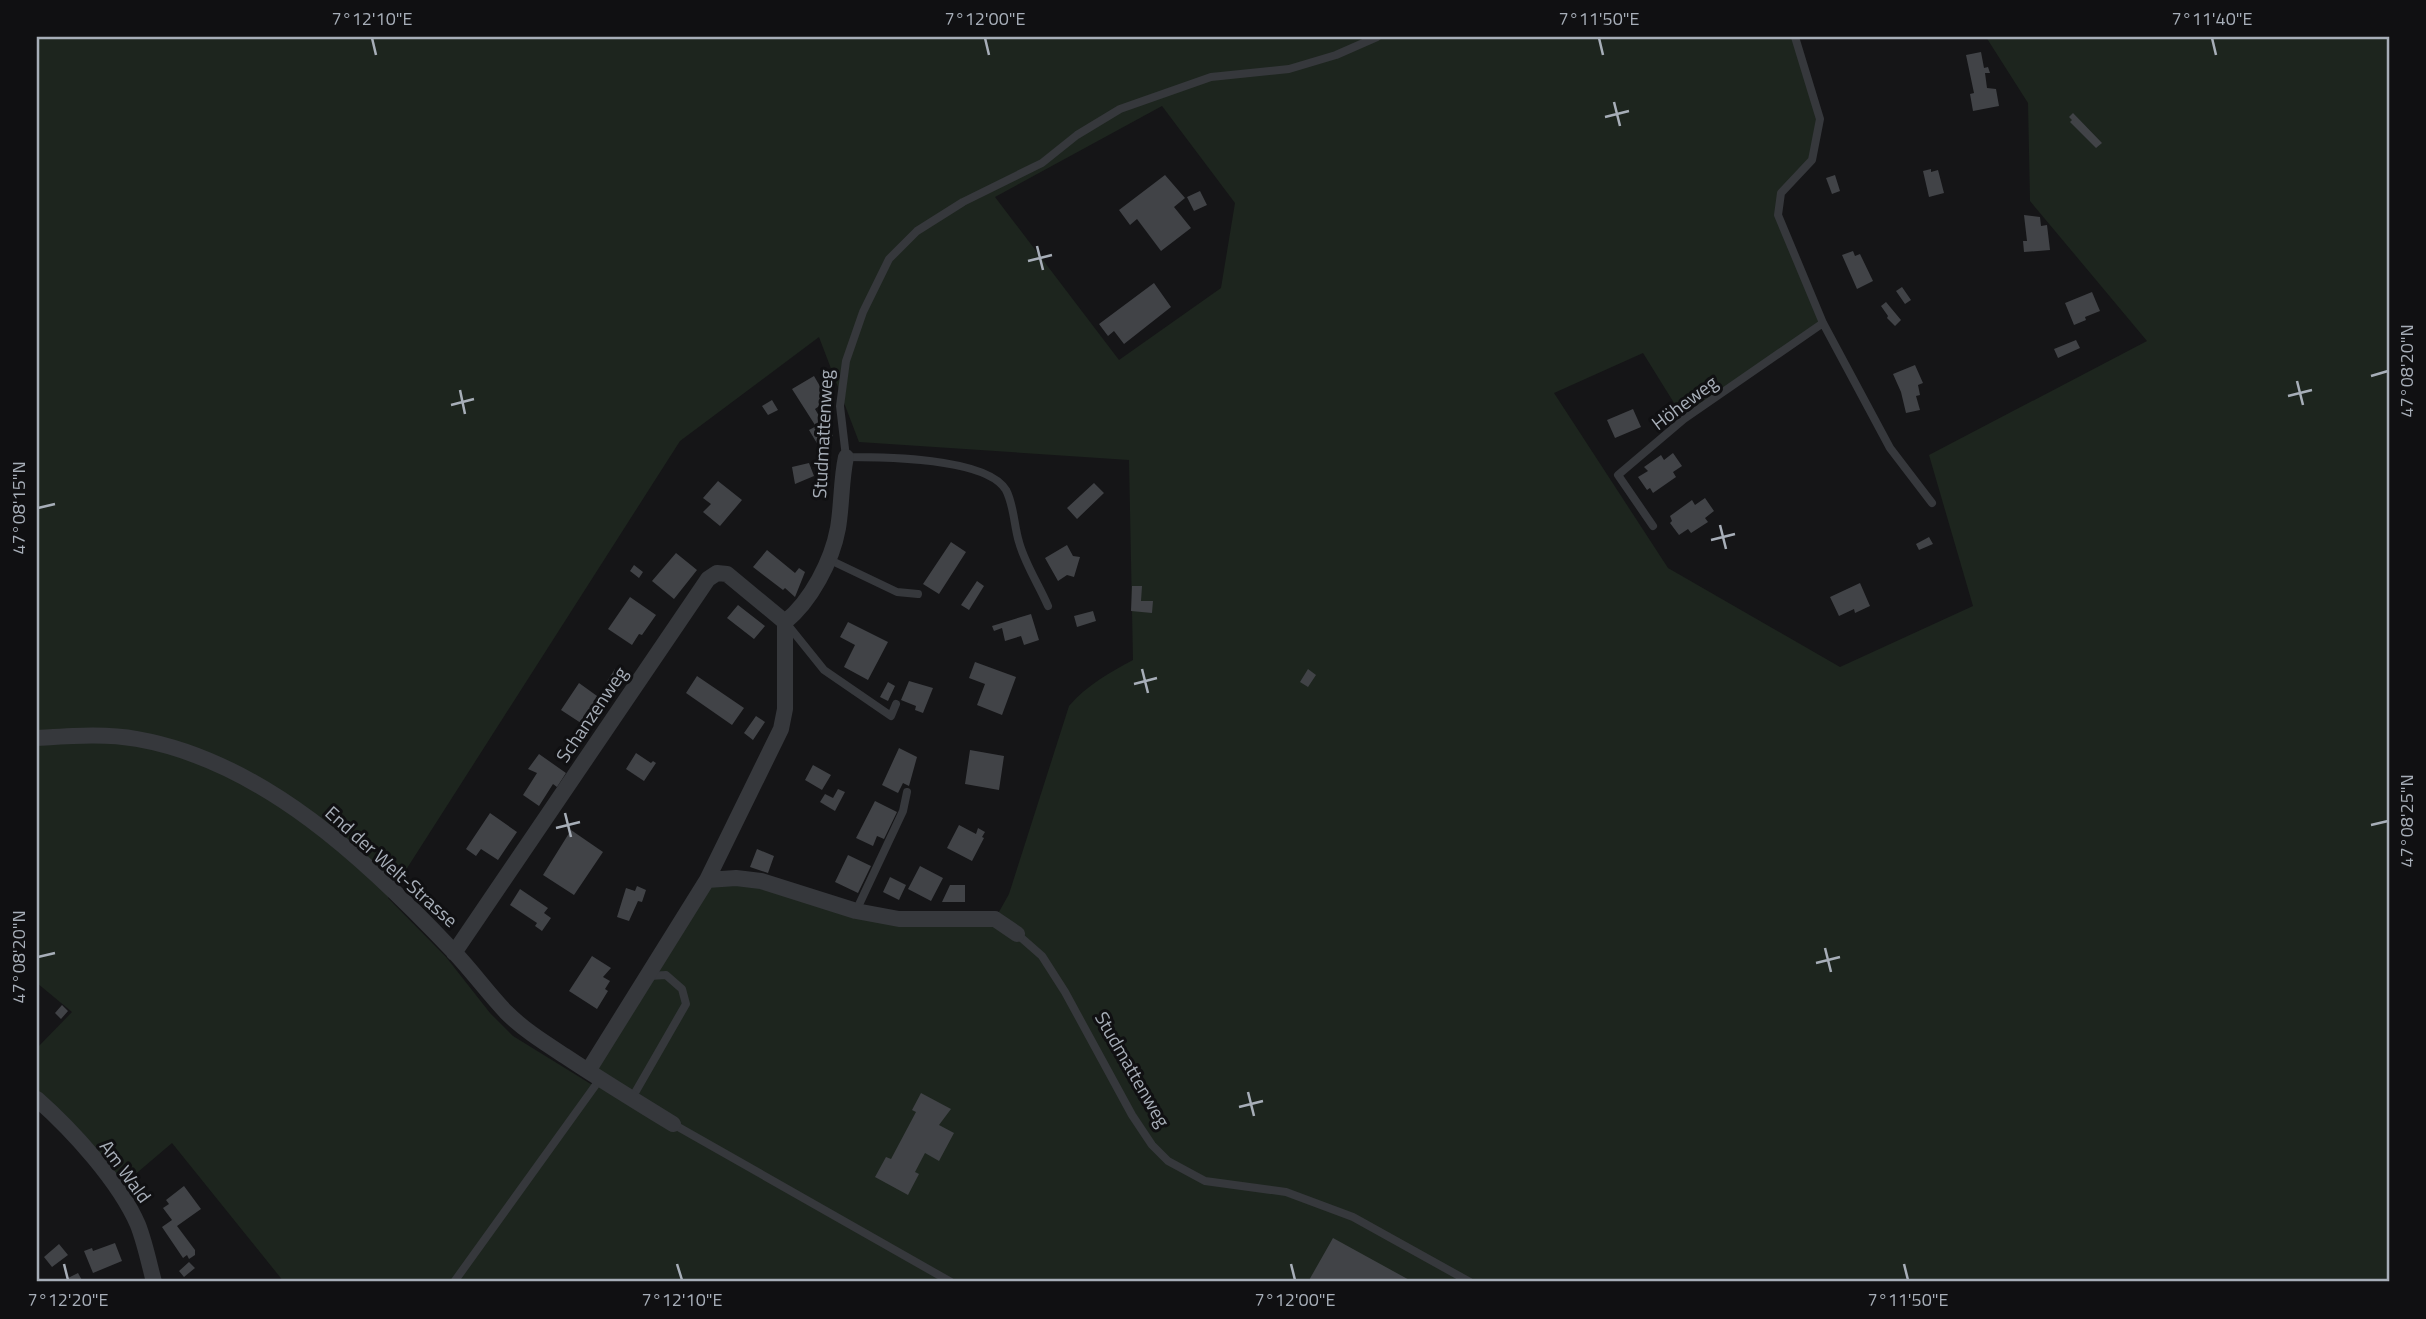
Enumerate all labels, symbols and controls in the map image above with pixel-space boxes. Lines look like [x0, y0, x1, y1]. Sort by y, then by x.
text: 7°12'10"E [332, 5, 412, 32]
text: 7°12'00"E [945, 5, 1025, 32]
text: 7°11'50"E [1559, 5, 1639, 32]
text: 7°11'40"E [2172, 5, 2252, 32]
text: 47°08'20"N [2393, 324, 2420, 418]
street label: Höheweg [1645, 367, 1723, 437]
street label: Studmattenweg [804, 369, 840, 499]
text: 47°08'15"N [5, 461, 32, 555]
street label: Schanzenweg [548, 660, 634, 768]
text: 47°08'25"N [2393, 774, 2420, 868]
street label: End der Welt-Strasse [319, 798, 465, 934]
text: 47°08'20"N [5, 910, 32, 1004]
street label: Studmattenweg [1088, 1006, 1178, 1132]
street label: Am Wald [93, 1133, 159, 1209]
text: 7°12'20"E [28, 1286, 108, 1313]
text: 7°12'10"E [642, 1286, 722, 1313]
text: 7°12'00"E [1255, 1286, 1335, 1313]
text: 7°11'50"E [1868, 1286, 1948, 1313]

